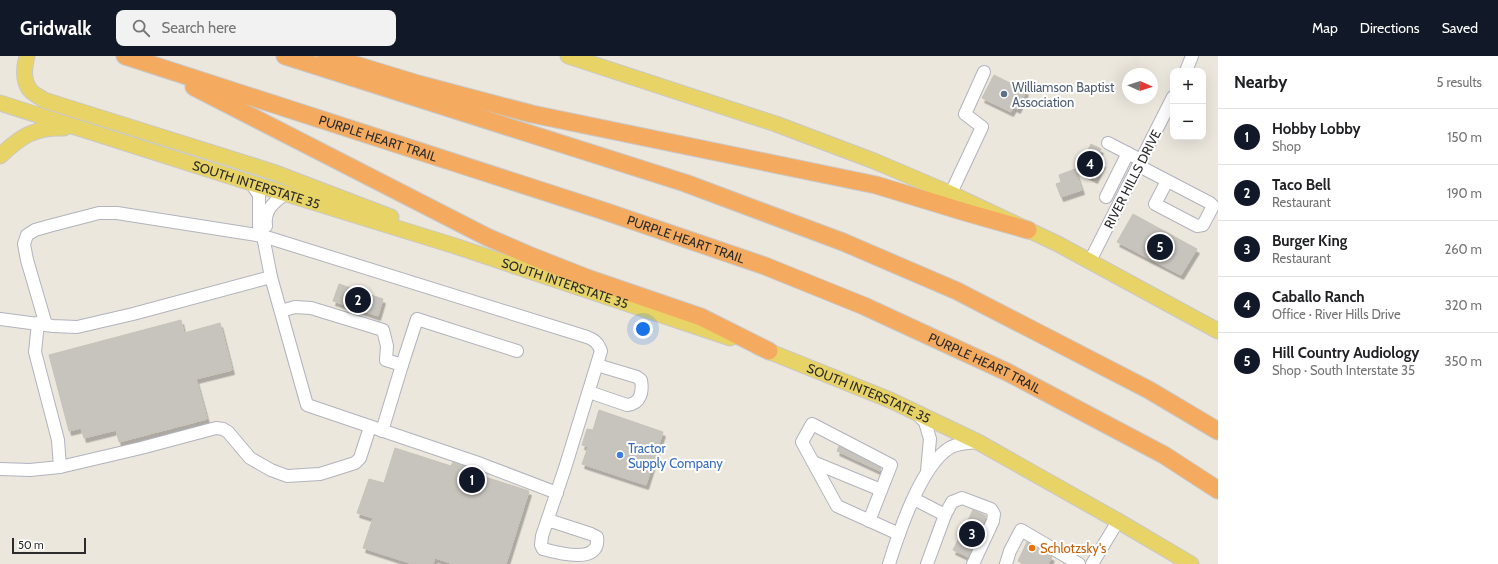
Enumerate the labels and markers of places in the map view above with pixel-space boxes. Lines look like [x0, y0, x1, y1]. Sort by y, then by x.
place label: Williamson Baptist Association [1012, 79, 1115, 110]
marker: Williamson Baptist Association [999, 89, 1009, 99]
pin: 4 [1077, 149, 1103, 179]
pin: 5 [1147, 232, 1173, 262]
pin: 2 [345, 285, 371, 315]
place label: Tractor Supply Company [628, 440, 723, 471]
marker: Tractor Supply Company [615, 450, 625, 460]
pin: 1 [459, 465, 485, 495]
pin: 3 [959, 519, 985, 549]
place label: Schlotzsky's [1040, 540, 1107, 556]
marker: Schlotzsky's [1027, 543, 1037, 553]

